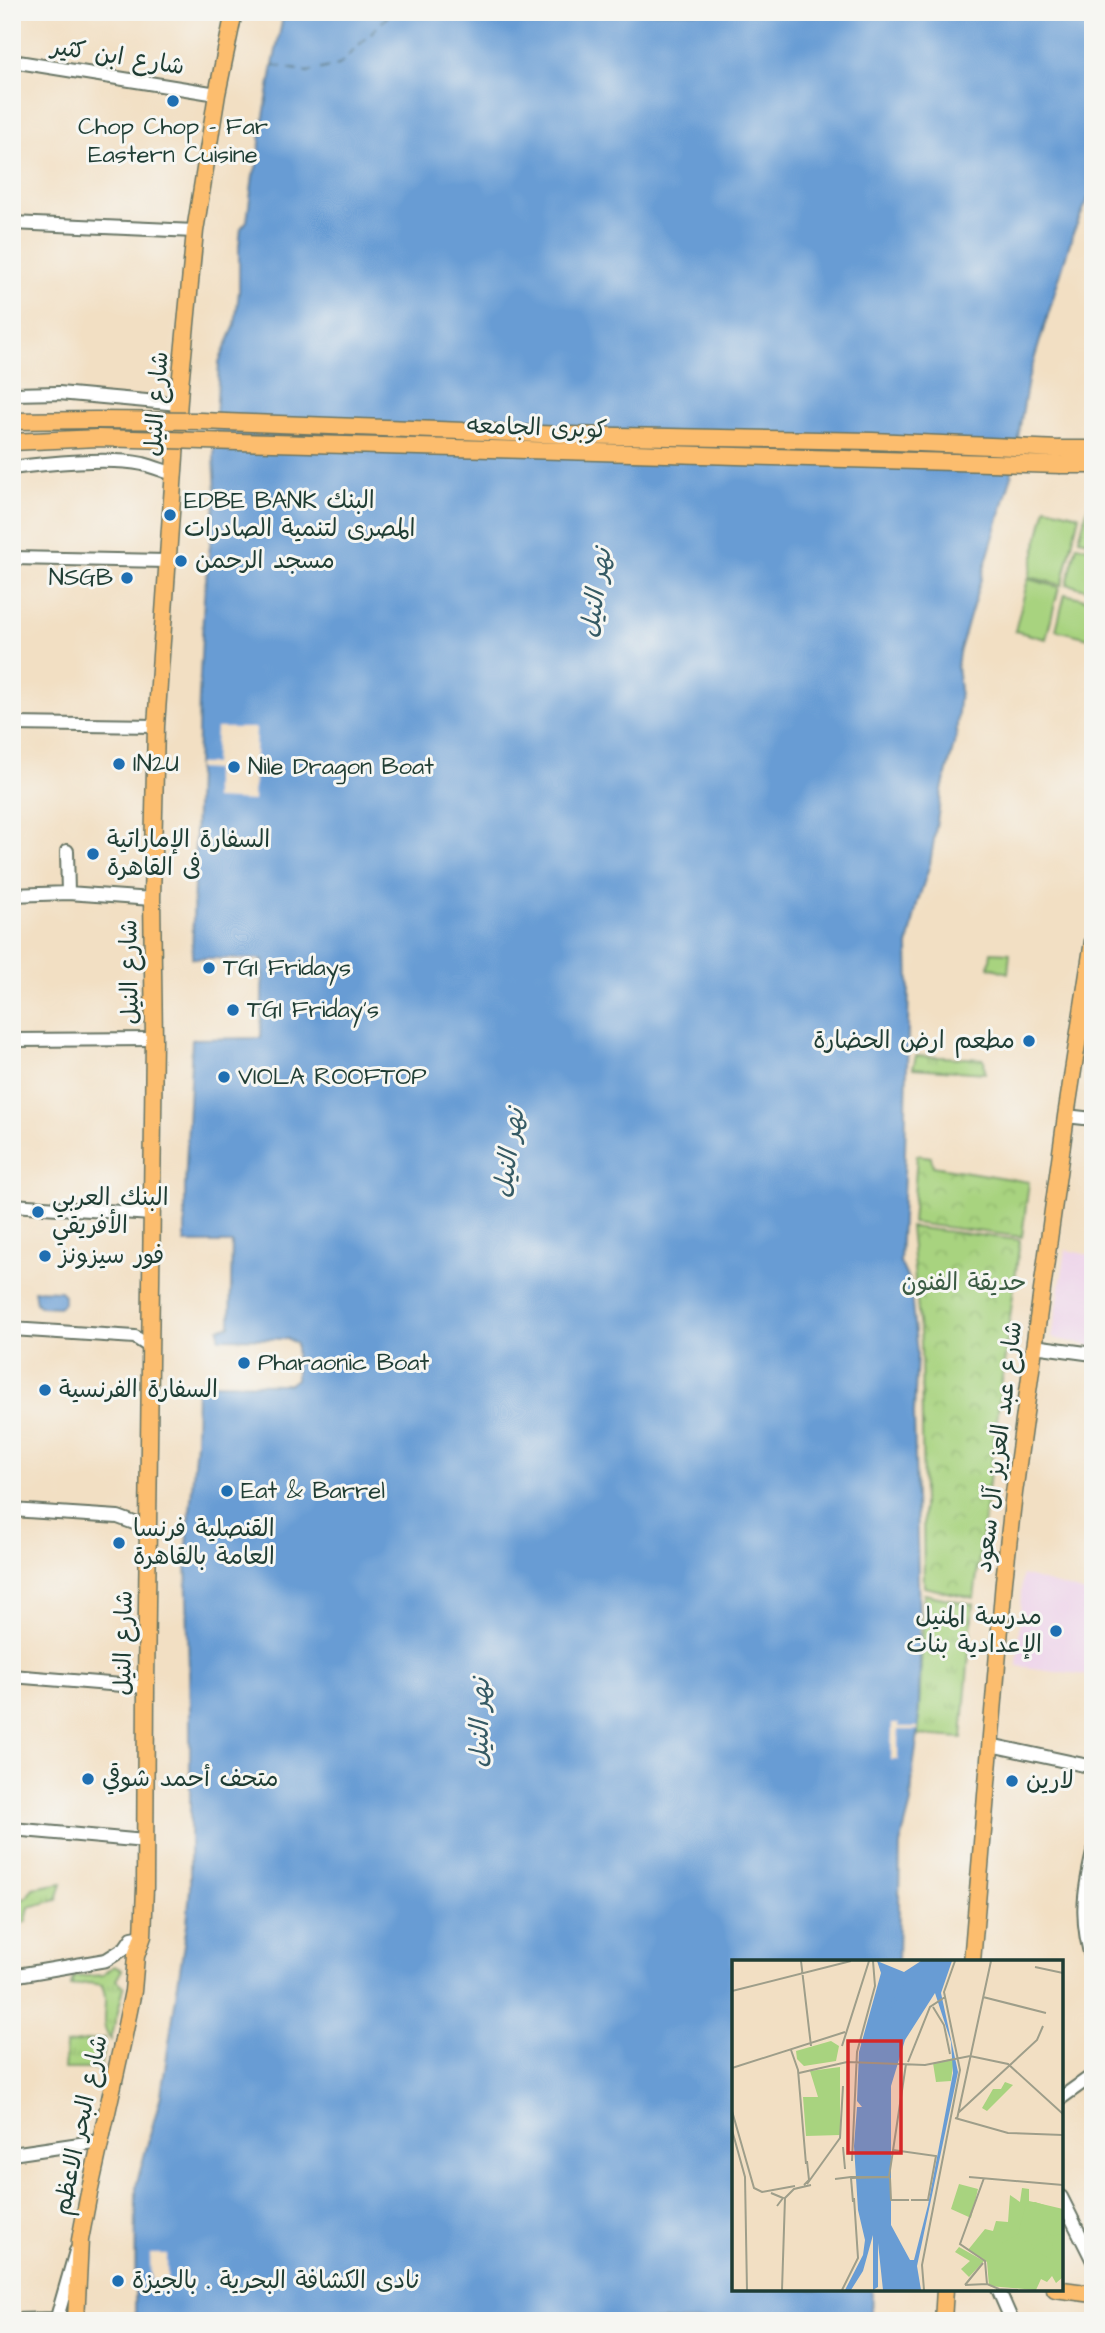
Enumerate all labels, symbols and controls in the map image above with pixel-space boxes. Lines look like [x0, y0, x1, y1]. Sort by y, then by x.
street label: شارع ابن كثير [47, 29, 187, 84]
marker: Chop Chop - Far Eastern Cuisine [165, 93, 181, 109]
place label: Chop Chop - Far Eastern Cuisine [78, 110, 268, 172]
street label: شارع النيل [136, 350, 178, 458]
street label: كوبرى الجامعه [466, 409, 608, 447]
place label: EDBE BANK البنك المصرى لتنمية الصادرات [184, 484, 416, 546]
marker: EDBE BANK البنك المصرى لتنمية الصادرات [162, 507, 178, 523]
water label: نهر النيل [571, 543, 621, 640]
place label: مسجد الرحمن [195, 544, 335, 578]
marker: مسجد الرحمن [173, 553, 189, 569]
place label: NSGB [49, 561, 113, 595]
marker: NSGB [119, 570, 135, 586]
place label: IN2U [133, 747, 179, 781]
place label: Nile Dragon Boat [248, 750, 434, 785]
marker: IN2U [111, 756, 127, 772]
marker: Nile Dragon Boat [226, 759, 242, 775]
place label: السفارة الإماراتية فى القاهرة [107, 823, 270, 885]
marker: السفارة الإماراتية فى القاهرة [85, 846, 101, 862]
street label: شارع النيل [112, 919, 148, 1025]
place label: TGI Fridays [223, 951, 351, 986]
marker: TGI Fridays [201, 960, 217, 976]
place label: TGI Friday's [247, 993, 379, 1028]
marker: TGI Friday's [225, 1002, 241, 1018]
place label: مطعم ارض الحضارة [813, 1024, 1015, 1058]
marker: مطعم ارض الحضارة [1021, 1033, 1037, 1049]
place label: VIOLA ROOFTOP [238, 1060, 427, 1094]
marker: VIOLA ROOFTOP [216, 1069, 232, 1085]
water label: نهر النيل [484, 1103, 534, 1200]
place label: البنك العربي الأفريقي [52, 1181, 169, 1246]
marker: البنك العربي الأفريقي [30, 1204, 46, 1220]
place label: فور سيزونز [57, 1239, 164, 1273]
marker: فور سيزونز [37, 1248, 53, 1264]
park label: حديقة الفنون [901, 1266, 1027, 1300]
street label: شارع عبد العزيز آل سعود [967, 1319, 1031, 1575]
place label: Pharaonic Boat [258, 1346, 430, 1380]
marker: Pharaonic Boat [236, 1355, 252, 1371]
place label: السفارة الفرنسية [59, 1373, 218, 1407]
marker: السفارة الفرنسية [37, 1382, 53, 1398]
place label: Eat & Barrel [241, 1474, 385, 1508]
marker: Eat & Barrel [219, 1483, 235, 1499]
place label: القنصلية فرنسا العامة بالقاهرة [133, 1512, 275, 1574]
marker: القنصلية فرنسا العامة بالقاهرة [111, 1535, 127, 1551]
street label: شارع النيل [106, 1590, 142, 1696]
place label: مدرسة المنيل الإعدادية بنات [906, 1600, 1042, 1662]
marker: مدرسة المنيل الإعدادية بنات [1048, 1623, 1064, 1639]
water label: نهر النيل [461, 1675, 499, 1768]
place label: متحف أحمد شوقي [102, 1762, 279, 1796]
place label: لارين [1026, 1764, 1074, 1798]
marker: متحف أحمد شوقي [80, 1771, 96, 1787]
marker: لارين [1004, 1773, 1020, 1789]
inset map [732, 1960, 1063, 2291]
street label: شارع البحر الاعظم [45, 2032, 117, 2218]
place label: نادى الكشافة البحرية . بالجيزة [132, 2264, 421, 2298]
marker: نادى الكشافة البحرية . بالجيزة [110, 2273, 126, 2289]

